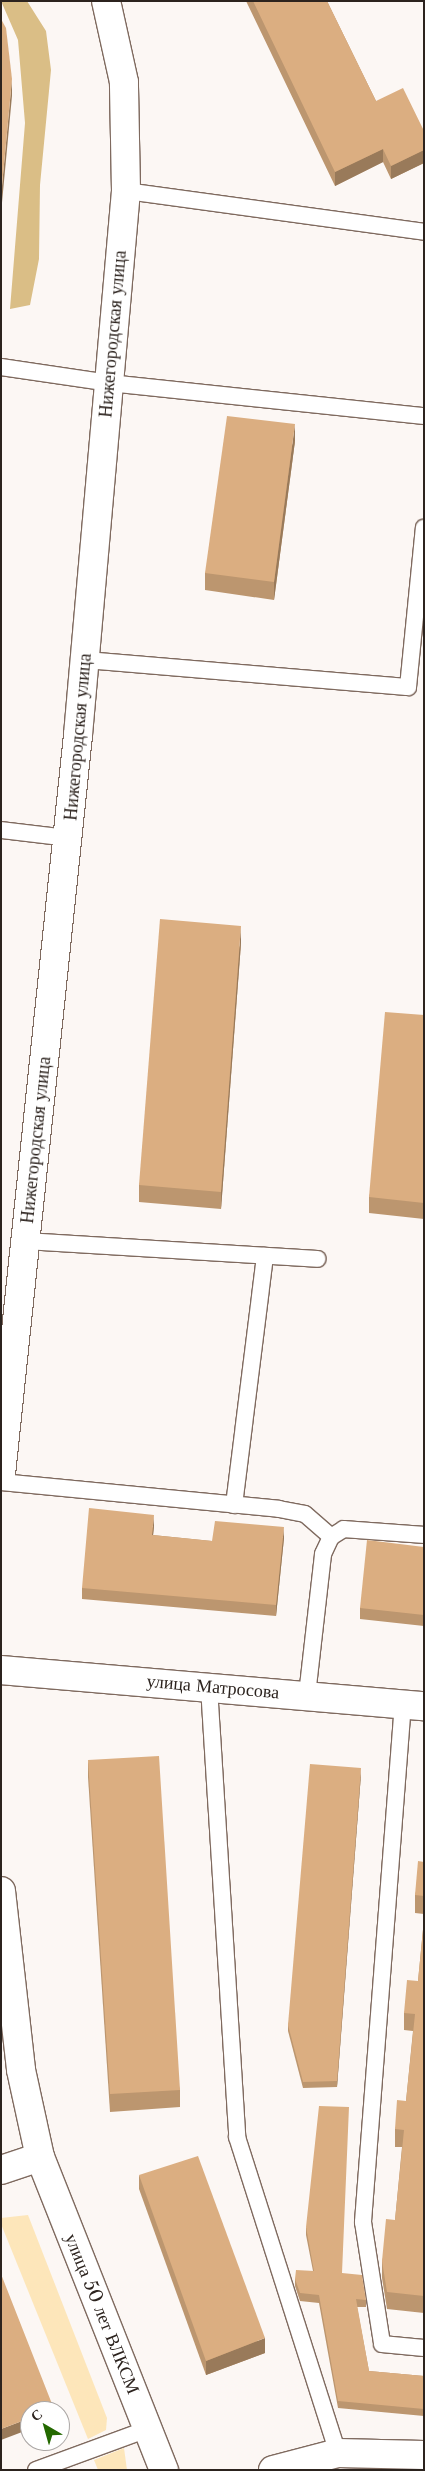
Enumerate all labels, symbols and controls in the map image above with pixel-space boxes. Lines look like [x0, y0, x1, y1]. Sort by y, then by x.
street label: Нижегородская улица [95, 250, 131, 418]
street label: Нижегородская улица [60, 653, 96, 821]
street label: Нижегородская улица [16, 1055, 56, 1225]
street label: улица Матросова [146, 1670, 280, 1704]
street label: улица 50 лет ВЛКСМ [60, 2231, 144, 2397]
north arrow [20, 2401, 70, 2451]
text: С [27, 2405, 46, 2425]

